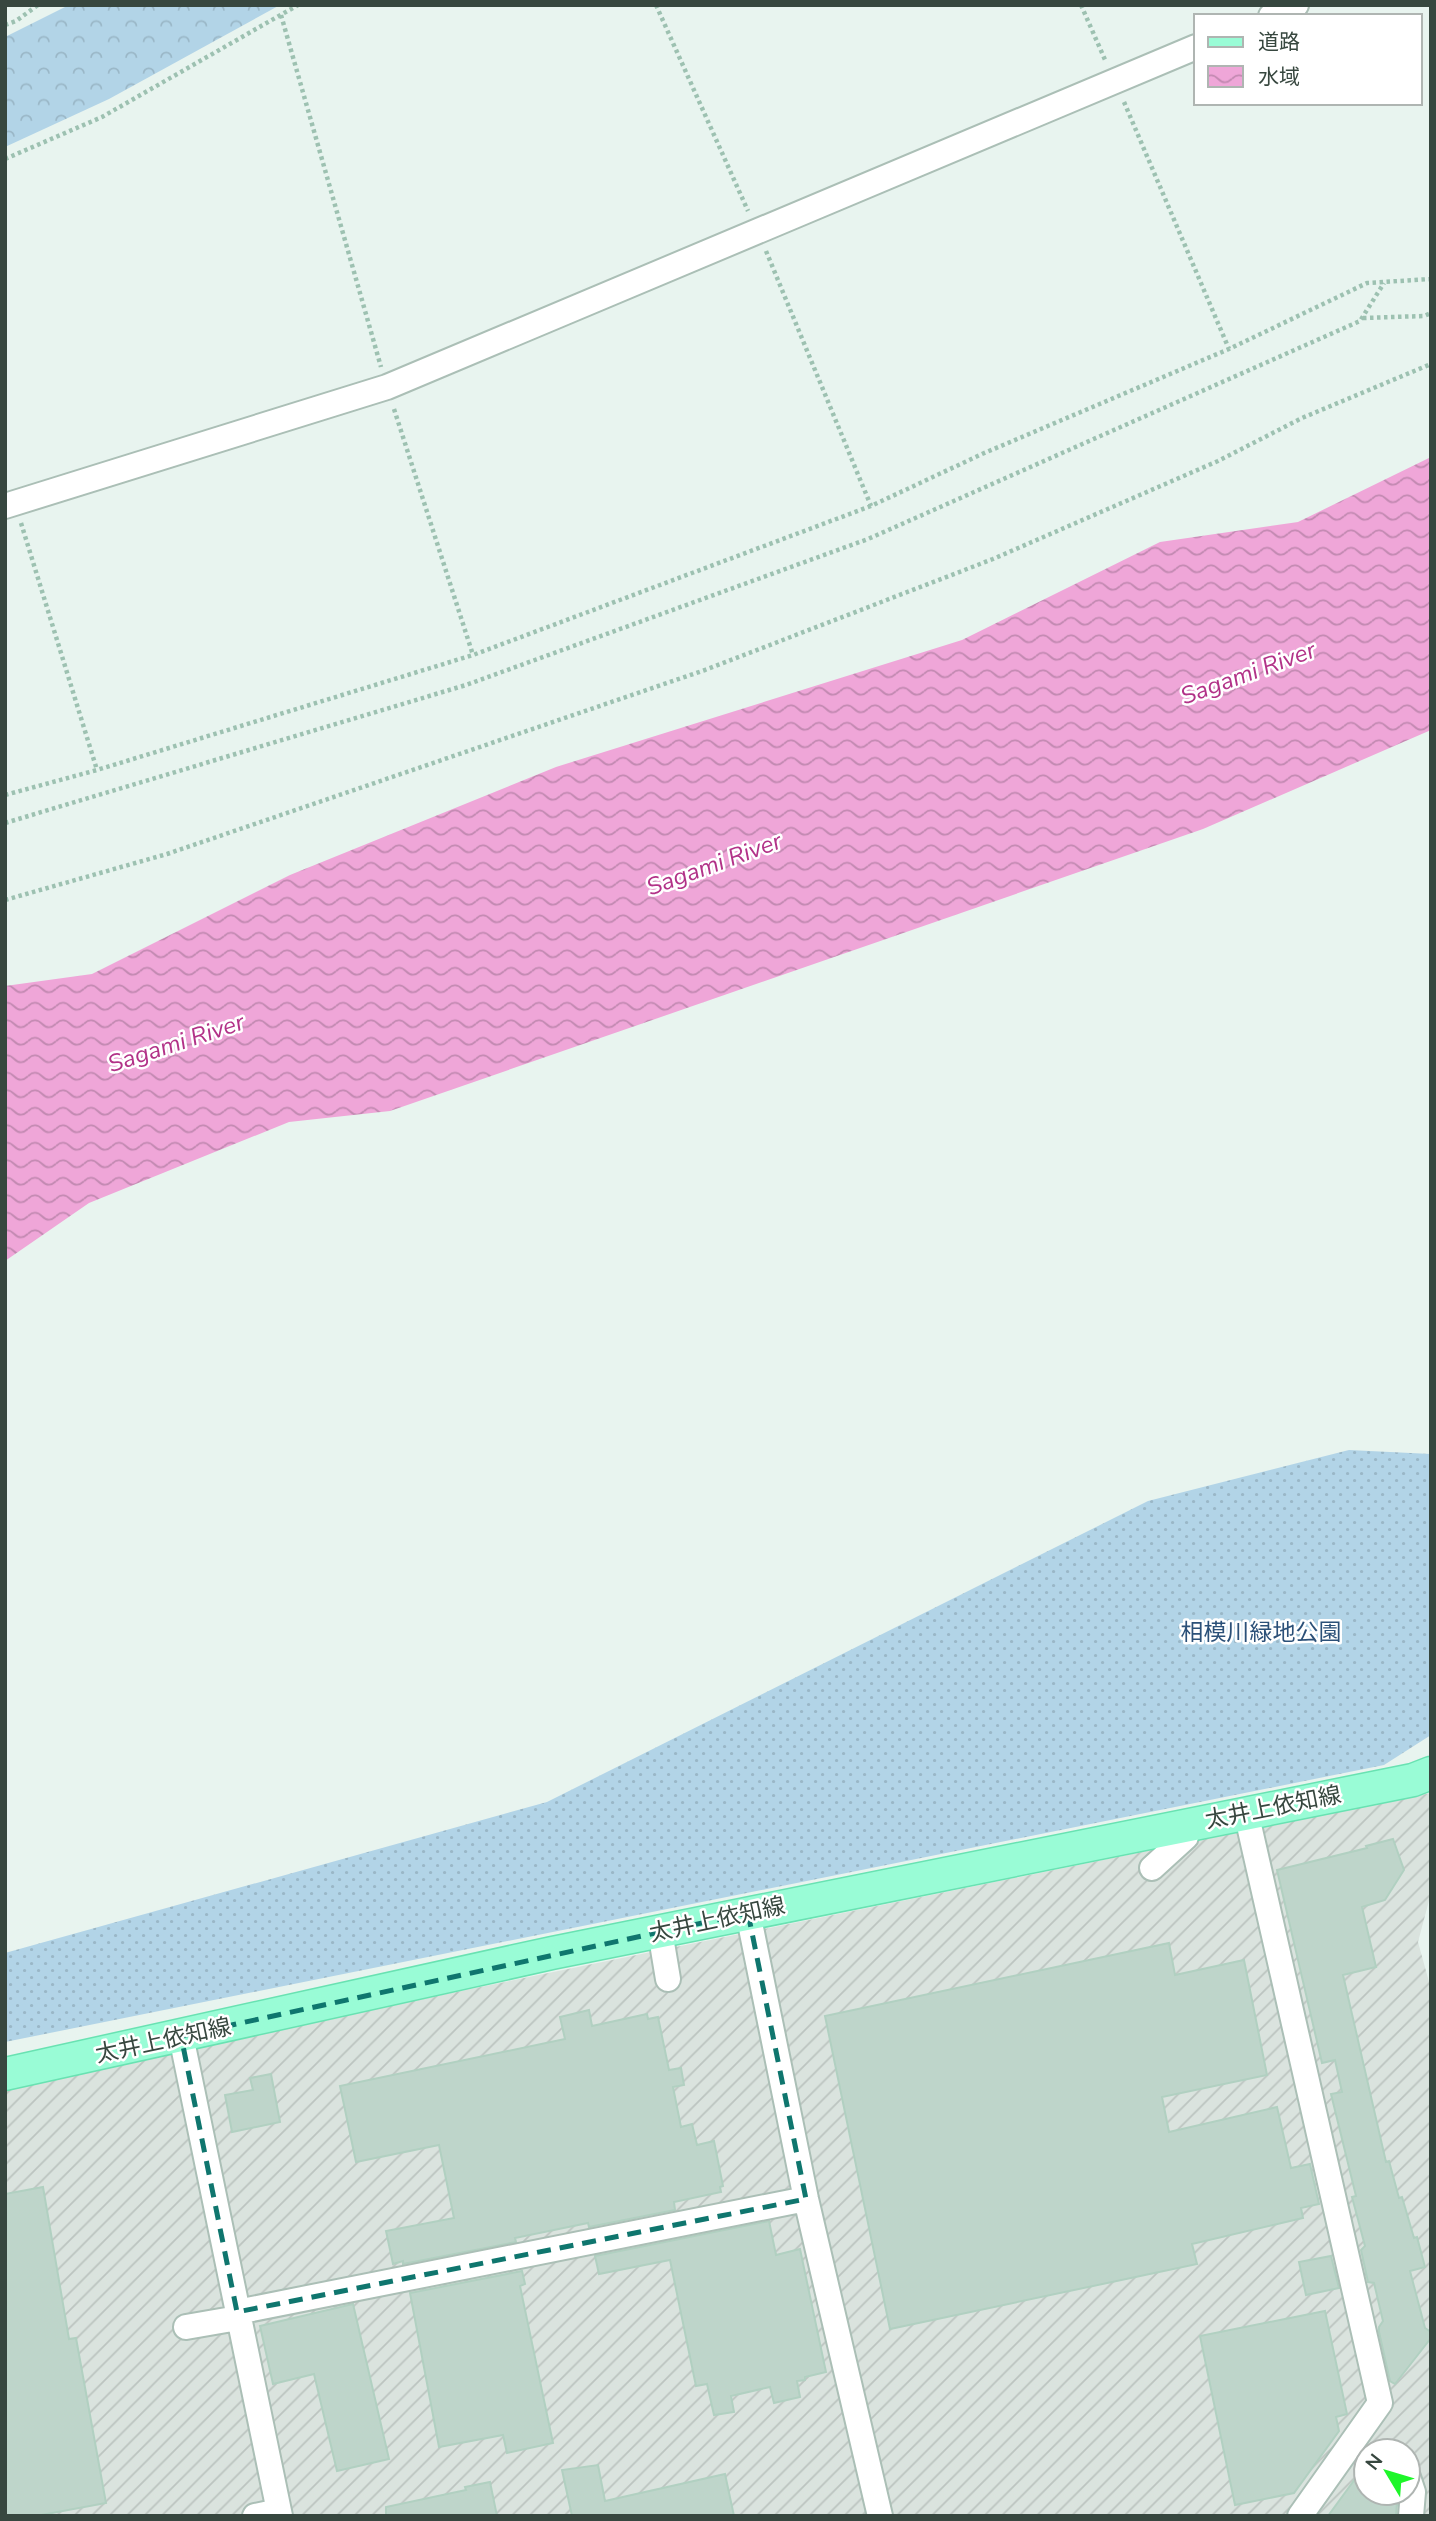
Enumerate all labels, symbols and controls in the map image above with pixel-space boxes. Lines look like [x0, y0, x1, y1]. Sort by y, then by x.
legend [1194, 14, 1422, 105]
text: 道路 [1258, 28, 1300, 56]
text: 水域 [1258, 63, 1300, 91]
water label: Sagami River [1176, 633, 1321, 712]
water label: Sagami River [642, 824, 787, 903]
water label: Sagami River [104, 1005, 250, 1080]
park label: 相模川緑地公園 [1181, 1617, 1342, 1648]
street label: 太井上依知線 [1202, 1779, 1344, 1836]
street label: 太井上依知線 [646, 1890, 788, 1949]
street label: 太井上依知線 [92, 2011, 234, 2070]
north arrow [1352, 2437, 1422, 2507]
text: N [1360, 2449, 1389, 2476]

